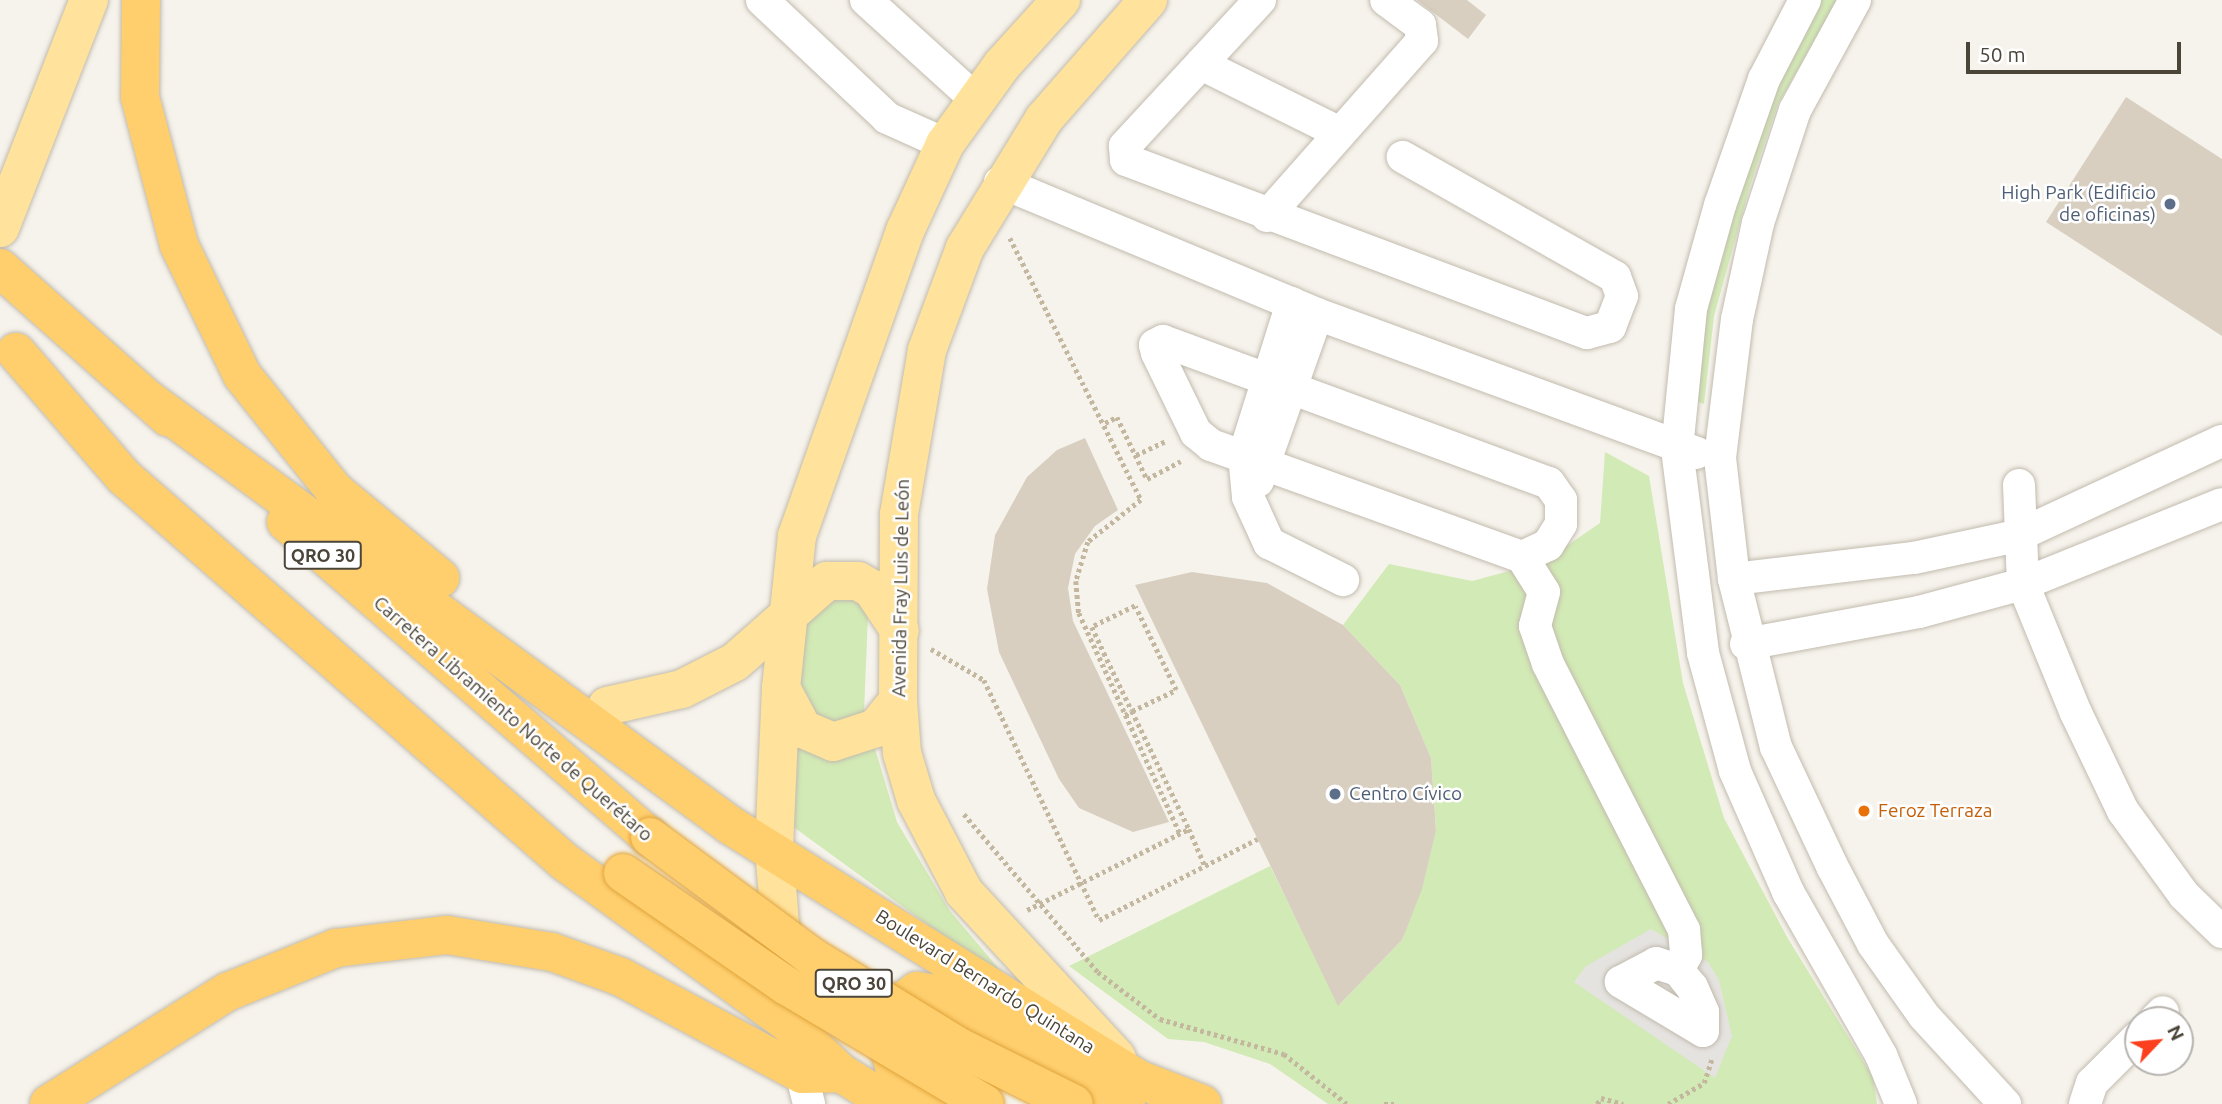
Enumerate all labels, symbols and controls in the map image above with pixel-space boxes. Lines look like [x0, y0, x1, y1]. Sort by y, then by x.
scale bar [1970, 28, 2185, 72]
text: 50 m [1979, 42, 2026, 66]
place label: High Park (Edificio de oficinas) [2001, 182, 2156, 226]
marker: High Park (Edificio de oficinas) [2162, 196, 2178, 212]
street label: Avenida Fray Luis de León [888, 479, 914, 697]
road number: QRO 30 [283, 540, 363, 570]
street label: Carretera Libramiento Norte de Querétaro [369, 591, 657, 847]
place label: Centro Cívico [1349, 783, 1462, 805]
marker: Centro Cívico [1327, 786, 1343, 802]
place label: Feroz Terraza [1878, 800, 1992, 822]
marker: Feroz Terraza [1856, 803, 1872, 819]
street label: Boulevard Bernardo Quintana [871, 905, 1099, 1059]
road number: QRO 30 [814, 968, 894, 998]
north arrow [2124, 1006, 2194, 1076]
text: N [2163, 1021, 2189, 1044]

